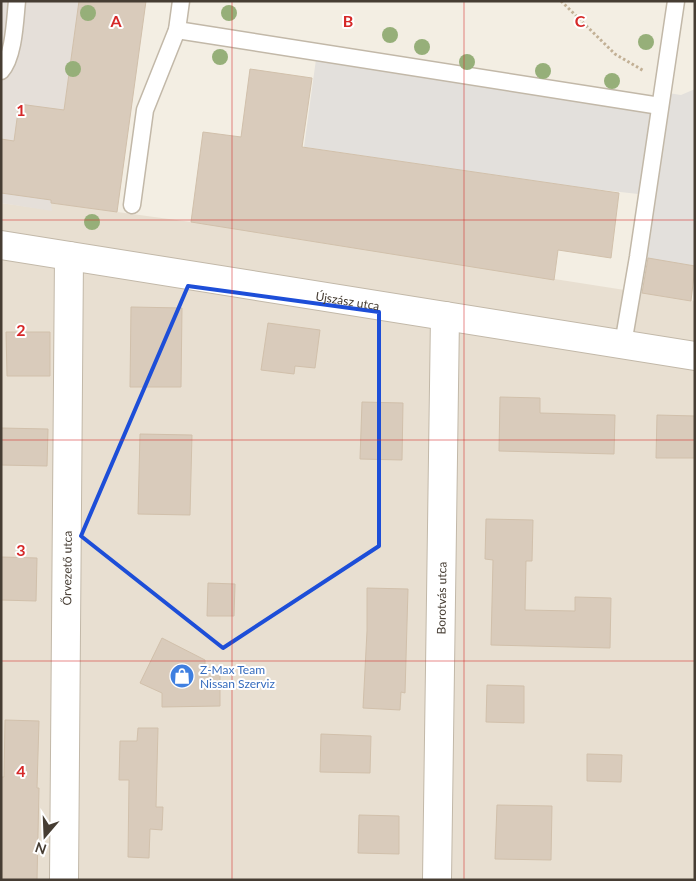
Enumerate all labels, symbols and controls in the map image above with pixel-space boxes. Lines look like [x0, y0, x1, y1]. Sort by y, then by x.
text: A [109, 11, 122, 30]
text: B [343, 11, 353, 30]
text: C [575, 11, 586, 30]
text: 1 [16, 100, 26, 119]
street label: Újszász utca [315, 288, 381, 313]
text: 2 [16, 320, 26, 339]
street label: Őrvezető utca [59, 531, 74, 605]
text: 3 [16, 540, 26, 559]
street label: Borotvás utca [433, 562, 449, 634]
place label: Z-Max Team Nissan Szerviz [200, 662, 275, 691]
shop icon: Z-Max Team Nissan Szerviz [169, 663, 195, 689]
text: 4 [16, 761, 26, 780]
north arrow [20, 811, 70, 861]
text: N [33, 839, 48, 859]

